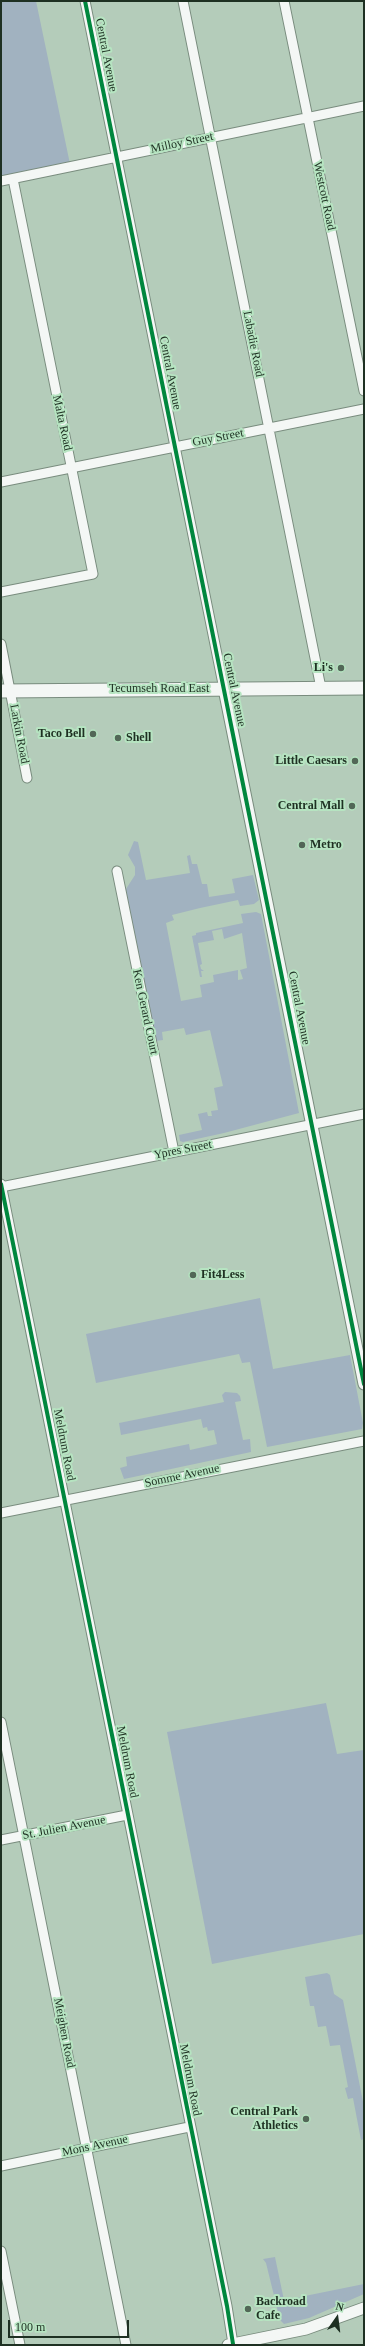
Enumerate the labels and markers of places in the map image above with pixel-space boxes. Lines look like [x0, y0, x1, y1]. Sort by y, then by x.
place label: Li's [314, 661, 333, 675]
marker: Li's [336, 663, 346, 673]
place label: Taco Bell [38, 727, 85, 741]
marker: Taco Bell [88, 729, 98, 739]
place label: Shell [126, 731, 151, 745]
marker: Shell [113, 733, 123, 743]
place label: Little Caesars [275, 754, 347, 768]
marker: Little Caesars [350, 756, 360, 766]
place label: Central Mall [278, 799, 344, 813]
marker: Central Mall [347, 801, 357, 811]
place label: Metro [310, 838, 342, 852]
marker: Metro [297, 840, 307, 850]
place label: Fit4Less [201, 1268, 244, 1282]
marker: Fit4Less [188, 1270, 198, 1280]
place label: Central Park Athletics [230, 2105, 298, 2133]
marker: Central Park Athletics [301, 2114, 311, 2124]
place label: Backroad Cafe [256, 2295, 306, 2323]
marker: Backroad Cafe [243, 2304, 253, 2314]

